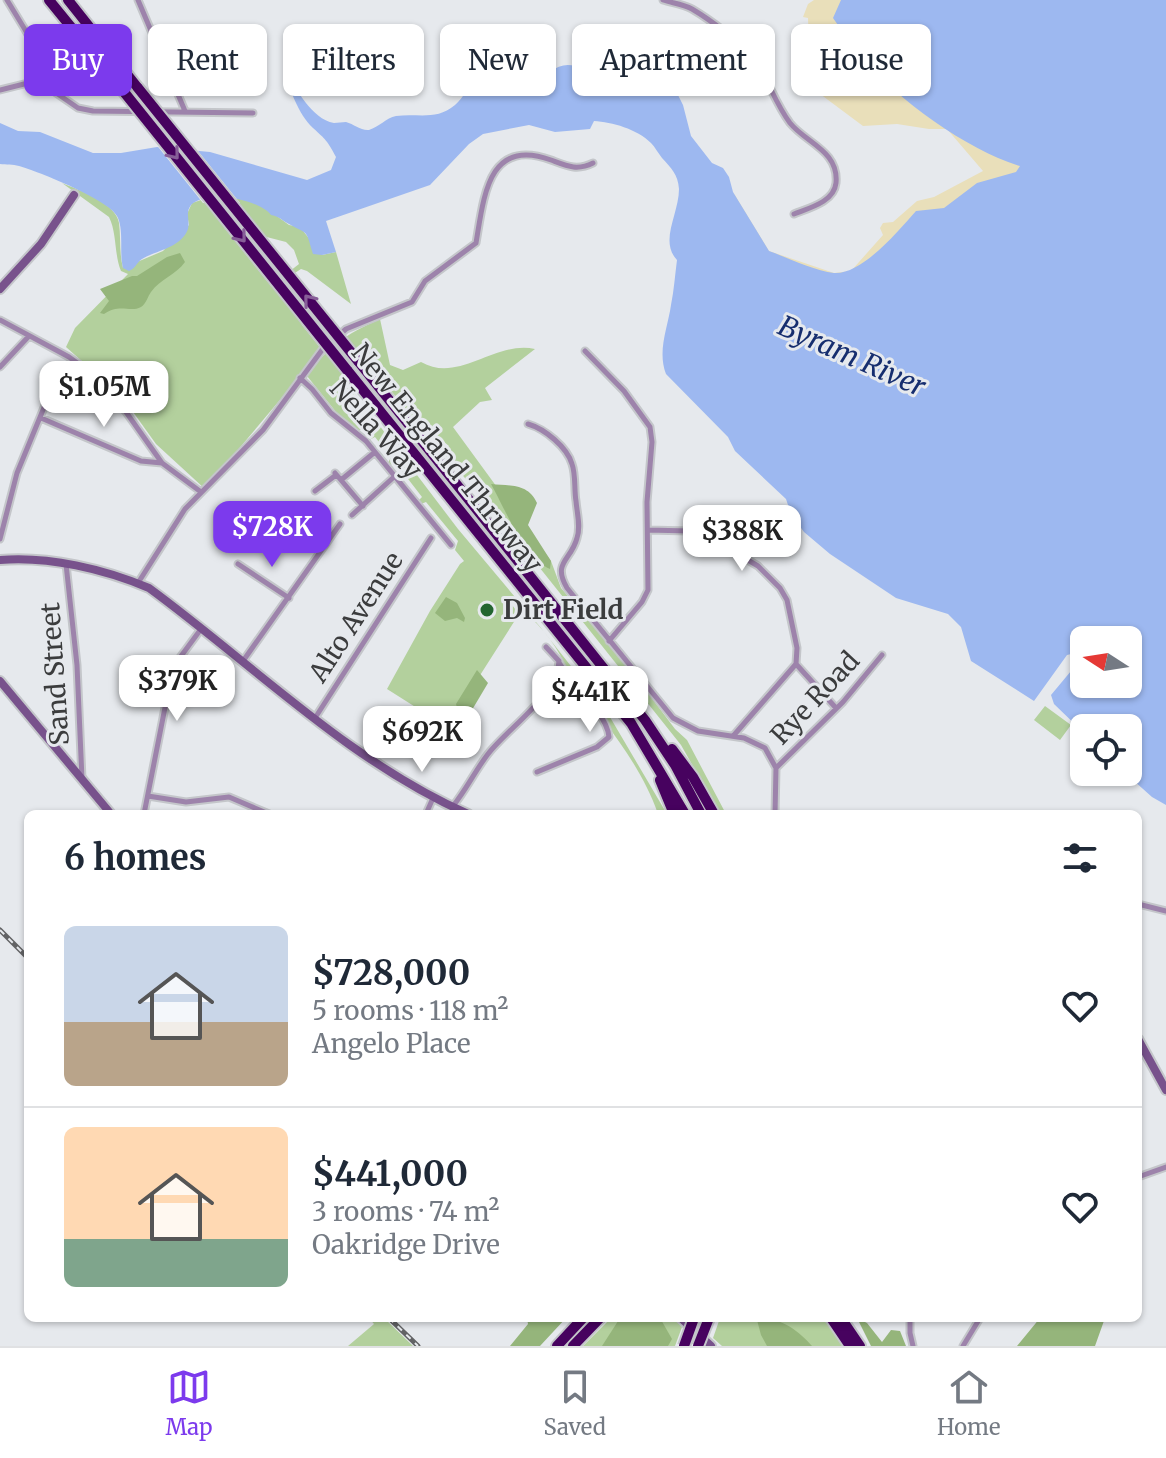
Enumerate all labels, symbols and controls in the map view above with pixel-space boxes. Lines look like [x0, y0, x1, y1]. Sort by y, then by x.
chip: Buy [24, 24, 132, 96]
chip: Rent [148, 24, 267, 96]
chip: Filters [283, 24, 424, 96]
chip: New [440, 24, 556, 96]
chip: Apartment [572, 24, 775, 96]
chip: House [791, 24, 931, 96]
one-way arrow [164, 144, 178, 159]
one-way arrow [231, 228, 246, 242]
one-way arrow [304, 295, 319, 310]
water label: Byram River [773, 307, 932, 405]
street label: New England Thruway [345, 336, 551, 580]
pin: $1.05M [39, 361, 169, 429]
text: $1.05M [57, 370, 151, 403]
street label: Nella Way [323, 372, 430, 486]
pin: $728K [216, 501, 328, 569]
pin: $388K [686, 505, 798, 573]
text: $728K [231, 510, 313, 543]
text: $388K [701, 514, 783, 547]
street label: Alto Avenue [301, 545, 410, 689]
place label: Dirt Field [503, 593, 624, 626]
street label: Sand Street [33, 601, 76, 747]
marker: Dirt Field [478, 601, 496, 619]
north arrow [1070, 626, 1142, 698]
map controls [1070, 626, 1142, 786]
street label: Rye Road [763, 644, 866, 751]
pin: $379K [121, 655, 233, 723]
text: $379K [137, 664, 217, 697]
pin: $441K [534, 666, 646, 734]
text: $441K [550, 675, 630, 708]
pin: $692K [366, 706, 478, 774]
button: locate [1070, 714, 1142, 786]
text: $692K [381, 715, 463, 748]
icon: filters [1058, 836, 1102, 880]
text: 6 homes [64, 837, 206, 879]
text: $728,000 [312, 952, 470, 994]
icon: home [128, 958, 224, 1054]
icon: heart [1058, 984, 1102, 1028]
text: 5 rooms · 118 m² [312, 994, 508, 1027]
text: Angelo Place [312, 1027, 471, 1060]
text: $441,000 [312, 1153, 468, 1195]
icon: home [128, 1159, 224, 1255]
icon: heart [1058, 1185, 1102, 1229]
text: 3 rooms · 74 m² [312, 1195, 499, 1228]
text: Oakridge Drive [312, 1228, 500, 1261]
tab: Map [166, 1365, 212, 1441]
tab: Saved [544, 1365, 606, 1441]
tab: Home [937, 1365, 1000, 1441]

